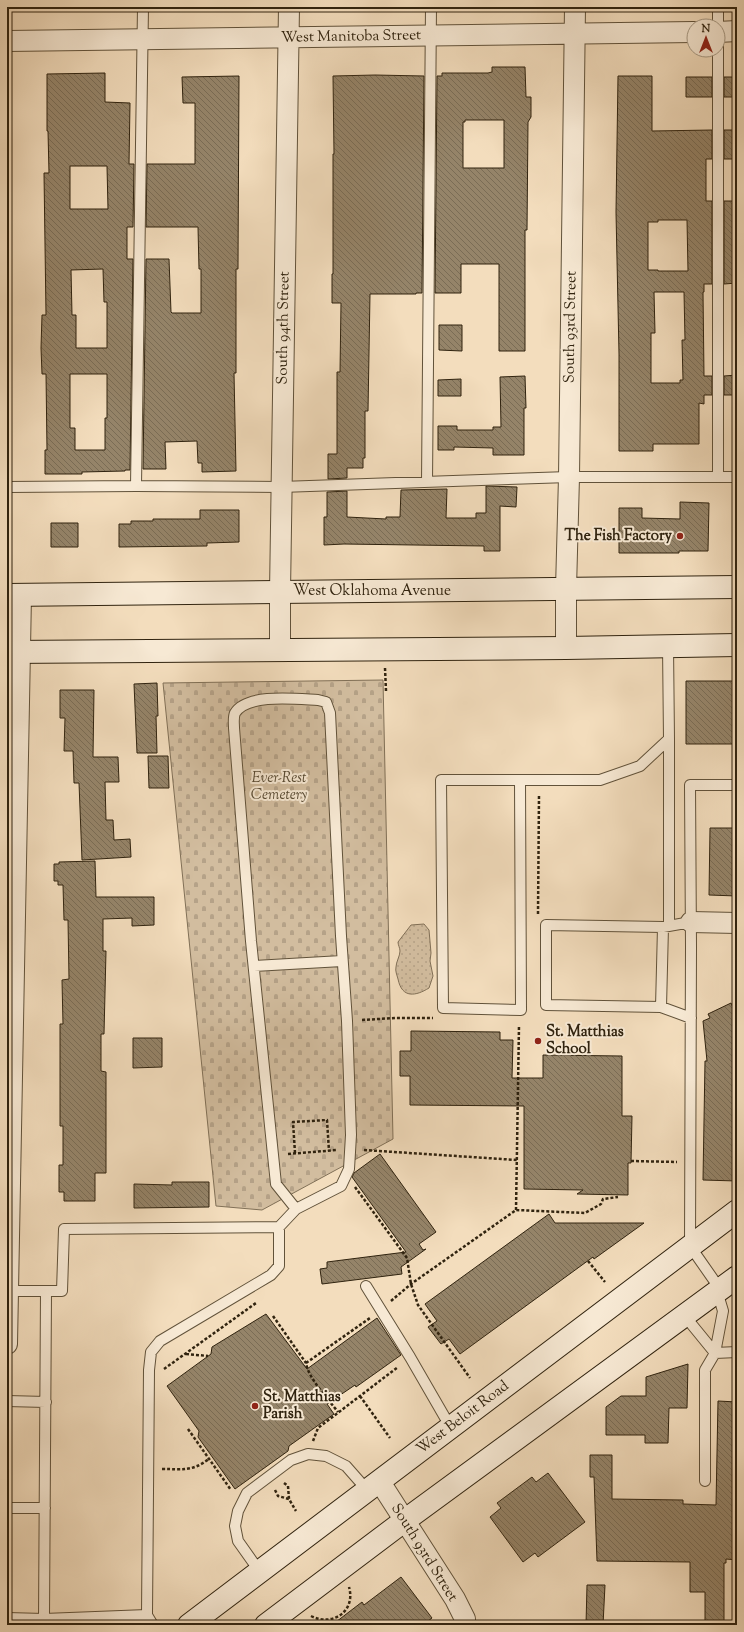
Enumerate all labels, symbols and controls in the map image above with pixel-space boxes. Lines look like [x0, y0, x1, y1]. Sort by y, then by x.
north arrow [686, 18, 726, 58]
text: N [701, 21, 711, 37]
street label: West Manitoba Street [281, 25, 421, 49]
street label: South 94th Street [273, 271, 295, 385]
street label: South 93rd Street [560, 271, 582, 383]
place label: The Fish Factory [564, 526, 673, 547]
marker: The Fish Factory [675, 531, 685, 541]
street label: West Oklahoma Avenue [293, 581, 451, 602]
park label: Ever-Rest Cemetery [251, 768, 307, 806]
place label: St. Matthias School [546, 1022, 624, 1060]
marker: St. Matthias School [533, 1036, 543, 1046]
street label: West Beloit Road [412, 1376, 514, 1460]
place label: St. Matthias Parish [263, 1387, 341, 1425]
marker: St. Matthias Parish [250, 1401, 260, 1411]
street label: South 93rd Street [385, 1500, 463, 1606]

